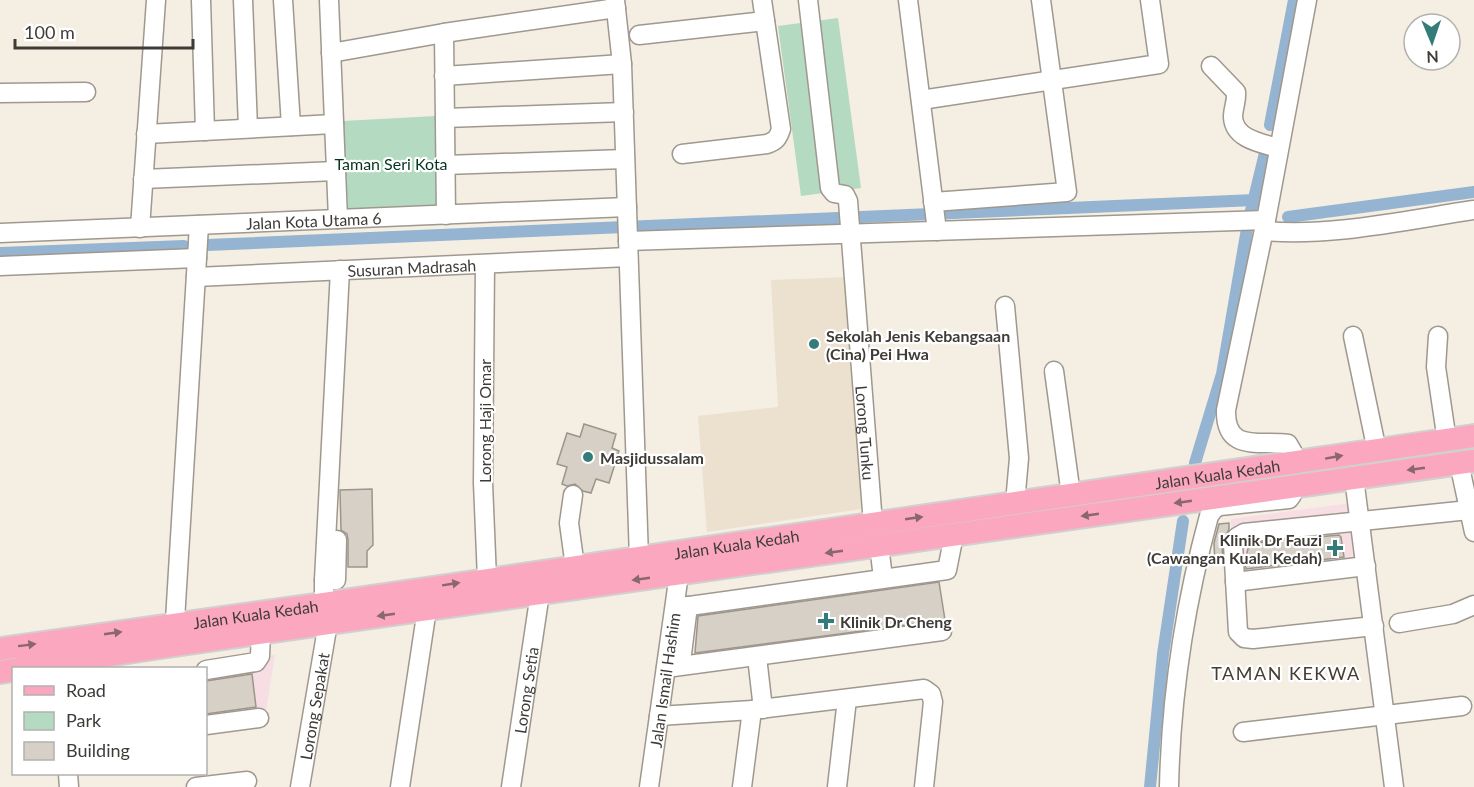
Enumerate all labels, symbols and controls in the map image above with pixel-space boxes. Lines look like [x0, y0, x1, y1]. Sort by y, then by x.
scale bar [15, 12, 194, 50]
north arrow [1402, 12, 1462, 72]
text: 100 m [24, 21, 75, 43]
text: N [1426, 48, 1439, 67]
park label: Taman Seri Kota [334, 154, 448, 173]
street label: Jalan Kota Utama 6 [246, 208, 382, 232]
street label: Susuran Madrasah [347, 255, 477, 279]
place label: Sekolah Jenis Kebangsaan (Cina) Pei Hwa [826, 326, 1010, 363]
marker: Sekolah Jenis Kebangsaan (Cina) Pei Hwa [807, 337, 821, 351]
street label: Lorong Haji Omar [475, 359, 494, 483]
street label: Lorong Tunku [853, 385, 879, 481]
place label: Masjidussalam [600, 448, 704, 467]
marker: Masjidussalam [581, 450, 595, 464]
one-way arrow [1325, 452, 1344, 461]
street label: Jalan Kuala Kedah [1153, 455, 1281, 492]
one-way arrow [1406, 464, 1425, 473]
one-way arrow [1174, 498, 1193, 507]
one-way arrow [1080, 511, 1099, 520]
one-way arrow [905, 514, 924, 523]
street label: Jalan Kuala Kedah [673, 525, 800, 562]
place label: Klinik Dr Fauzi (Cawangan Kuala Kedah) [1147, 530, 1322, 567]
marker: Klinik Dr Fauzi (Cawangan Kuala Kedah) [1326, 539, 1344, 557]
one-way arrow [825, 547, 844, 556]
one-way arrow [632, 574, 651, 584]
one-way arrow [442, 580, 461, 589]
street label: Jalan Kuala Kedah [192, 595, 319, 632]
one-way arrow [376, 611, 395, 620]
street label: Jalan Ismail Hashim [645, 611, 683, 749]
marker: Klinik Dr Cheng [817, 612, 835, 630]
place label: Klinik Dr Cheng [840, 612, 952, 631]
one-way arrow [103, 629, 122, 638]
one-way arrow [18, 640, 37, 650]
street label: Lorong Setia [510, 645, 541, 735]
street label: Lorong Sepakat [295, 651, 332, 761]
district label: TAMAN KEKWA [1211, 662, 1361, 684]
legend [12, 667, 207, 775]
text: Road [66, 679, 106, 701]
text: Park [66, 709, 102, 731]
text: Building [66, 739, 130, 761]

